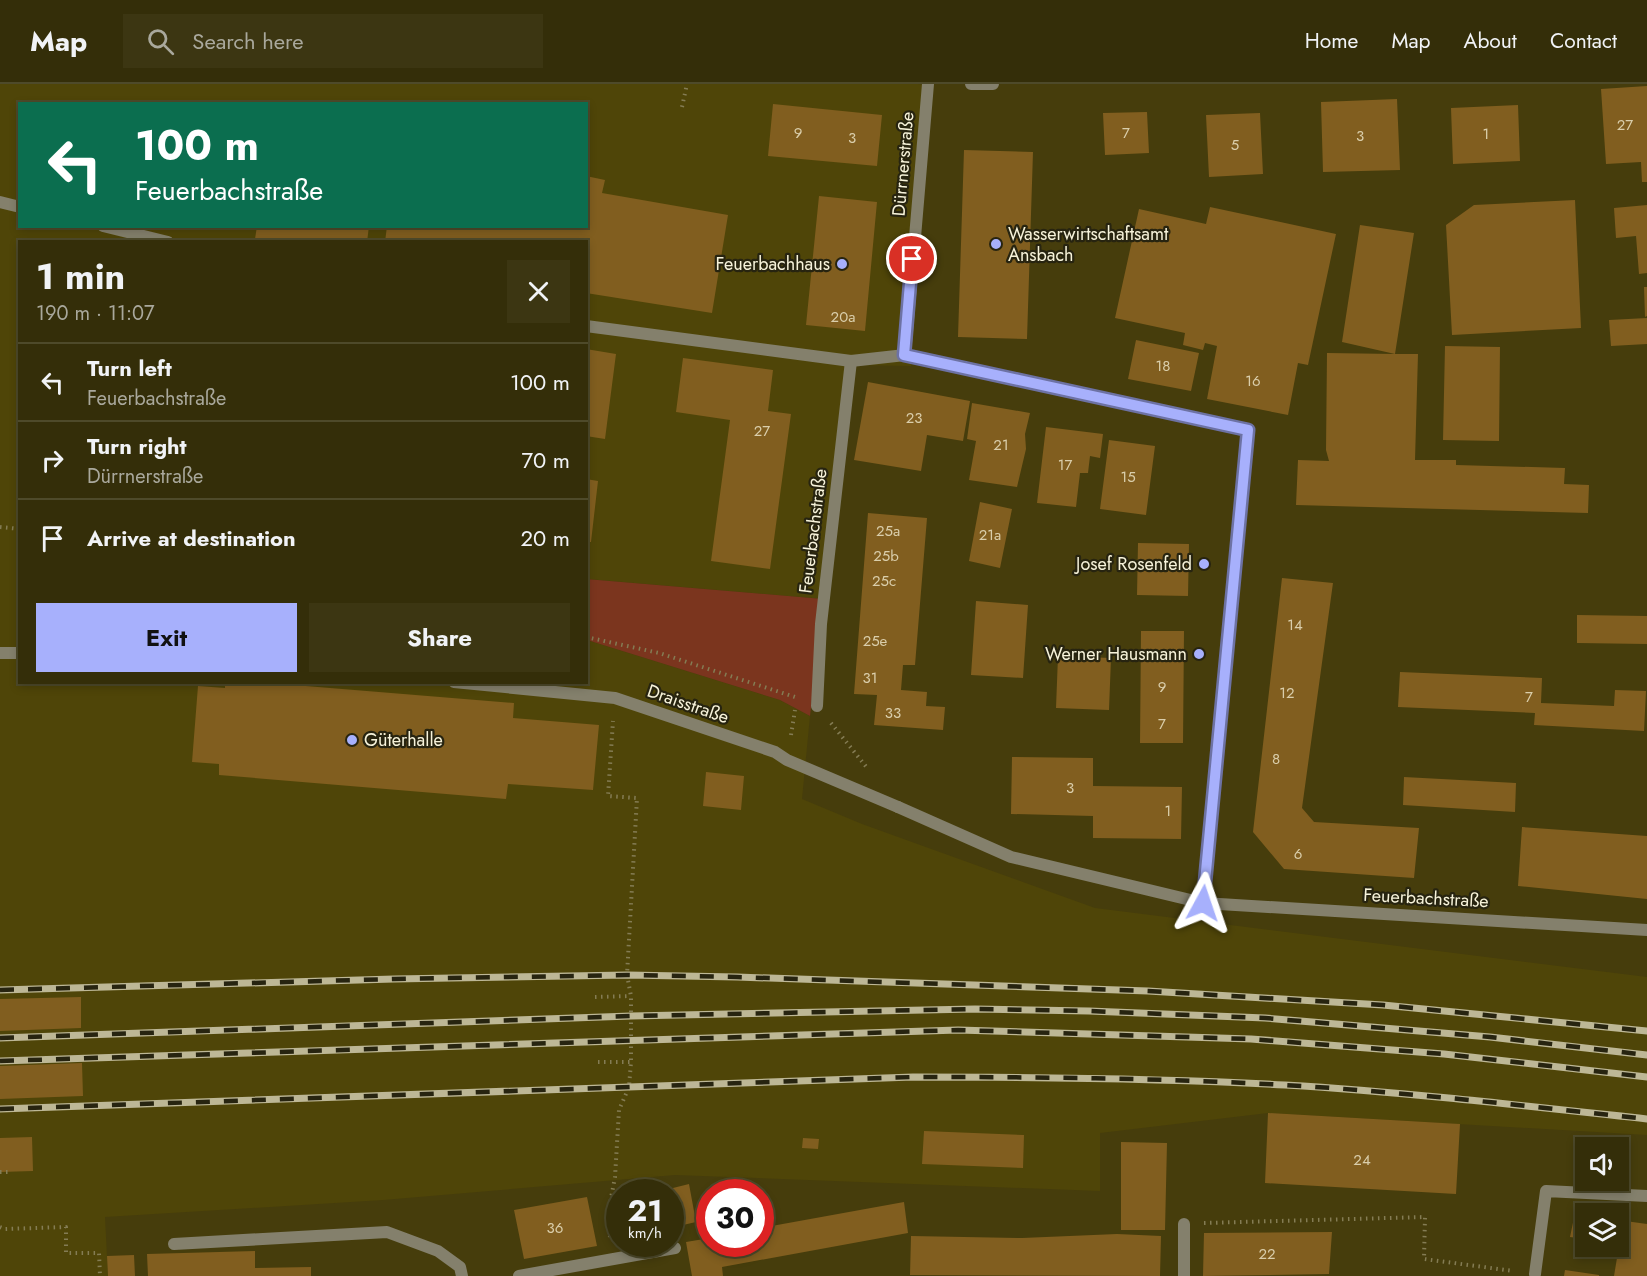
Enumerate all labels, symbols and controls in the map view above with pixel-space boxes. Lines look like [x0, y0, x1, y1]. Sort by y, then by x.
search box [123, 14, 543, 68]
text: Map [30, 21, 87, 62]
icon: search [144, 25, 177, 58]
text: Search here [192, 25, 304, 57]
text: Home [1305, 26, 1358, 56]
text: Map [1391, 26, 1431, 56]
text: About [1464, 26, 1517, 56]
text: Contact [1550, 26, 1617, 56]
street label: Dürrnerstraße [885, 111, 921, 217]
house number: 27 [1617, 114, 1633, 136]
text: 100 m [135, 115, 259, 176]
house number: 9 [794, 122, 802, 144]
house number: 7 [1122, 122, 1130, 144]
house number: 1 [1483, 123, 1489, 145]
house number: 3 [1356, 125, 1364, 147]
icon: left [36, 126, 114, 204]
house number: 3 [848, 127, 856, 149]
house number: 5 [1231, 134, 1239, 156]
text: Feuerbachstraße [135, 171, 323, 210]
place label: Wasserwirtschaftsamt Ansbach [1008, 221, 1169, 268]
pin [886, 233, 937, 284]
marker: Wasserwirtschaftsamt Ansbach [989, 237, 1003, 251]
icon: arrive [895, 242, 928, 275]
text: 1 min [36, 250, 125, 302]
place label: Feuerbachhaus [716, 251, 830, 277]
marker: Feuerbachhaus [835, 257, 849, 271]
button: close [507, 260, 570, 323]
text: 190 m · 11:07 [36, 299, 155, 328]
house number: 20a [831, 306, 855, 328]
text: Turn left [87, 352, 172, 384]
house number: 18 [1156, 355, 1170, 377]
icon: left [36, 366, 69, 399]
text: 100 m [510, 366, 570, 398]
house number: 16 [1245, 370, 1261, 392]
text: Feuerbachstraße [87, 384, 226, 413]
house number: 23 [906, 407, 922, 429]
house number: 27 [754, 420, 770, 442]
text: Turn right [87, 430, 187, 462]
house number: 21 [993, 434, 1009, 456]
icon: right [36, 444, 69, 477]
text: 70 m [521, 444, 570, 476]
house number: 17 [1058, 454, 1072, 476]
text: Dürrnerstraße [87, 462, 203, 491]
house number: 15 [1120, 466, 1136, 488]
street label: Feuerbachstraße [792, 467, 834, 595]
house number: 25a [876, 520, 900, 542]
icon: arrive [36, 522, 69, 555]
text: Arrive at destination [87, 522, 296, 554]
text: 20 m [521, 522, 570, 554]
house number: 21a [979, 524, 1001, 546]
house number: 25b [873, 545, 899, 567]
place label: Josef Rosenfeld [1074, 551, 1192, 577]
marker: Josef Rosenfeld [1197, 557, 1211, 571]
house number: 25c [872, 570, 896, 592]
button: Exit [36, 603, 297, 672]
button: Share [309, 603, 570, 672]
house number: 14 [1287, 614, 1303, 636]
house number: 25e [863, 630, 888, 652]
place label: Werner Hausmann [1045, 641, 1187, 667]
marker: Werner Hausmann [1192, 647, 1206, 661]
house number: 31 [863, 667, 877, 689]
house number: 9 [1158, 676, 1166, 698]
street label: Draisstraße [644, 678, 732, 730]
house number: 12 [1279, 682, 1295, 704]
house number: 7 [1525, 686, 1533, 708]
house number: 33 [885, 702, 901, 724]
house number: 7 [1158, 713, 1166, 735]
place label: Güterhalle [364, 727, 443, 753]
marker: Güterhalle [345, 733, 359, 747]
house number: 8 [1272, 748, 1280, 770]
house number: 3 [1066, 777, 1074, 799]
house number: 1 [1165, 800, 1171, 822]
house number: 6 [1294, 843, 1302, 865]
position arrow [1171, 871, 1235, 935]
street label: Feuerbachstraße [1363, 882, 1489, 914]
map controls [1575, 1137, 1629, 1257]
button: sound [1575, 1137, 1629, 1191]
house number: 24 [1353, 1149, 1371, 1171]
speed limit sign: 30 [696, 1179, 774, 1257]
text: 21 [628, 1189, 662, 1232]
button: layers [1575, 1203, 1629, 1257]
house number: 36 [547, 1217, 563, 1239]
text: km/h [628, 1222, 662, 1244]
house number: 22 [1258, 1243, 1276, 1265]

